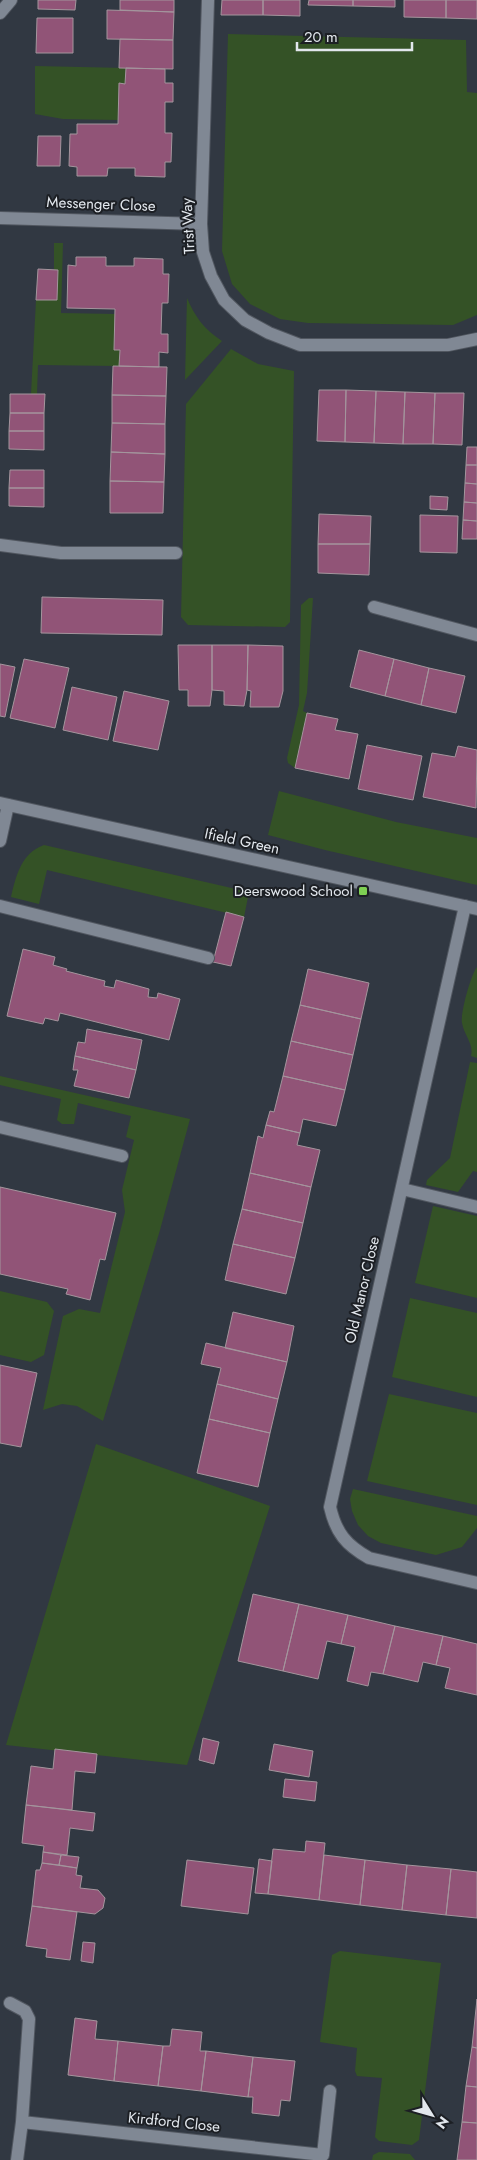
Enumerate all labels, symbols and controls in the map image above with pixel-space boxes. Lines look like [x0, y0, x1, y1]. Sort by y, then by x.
scale bar [297, 20, 412, 52]
text: 20 m [304, 26, 338, 48]
street label: Messenger Close [46, 191, 156, 217]
street label: Trist Way [176, 197, 200, 255]
street label: Ifield Green [203, 822, 281, 860]
place label: Deerswood School [234, 880, 353, 902]
marker: Deerswood School [357, 885, 369, 897]
street label: Old Manor Close [339, 1234, 385, 1346]
north arrow [407, 2090, 457, 2140]
street label: Kirdford Close [127, 2106, 221, 2138]
text: N [431, 2112, 454, 2133]

